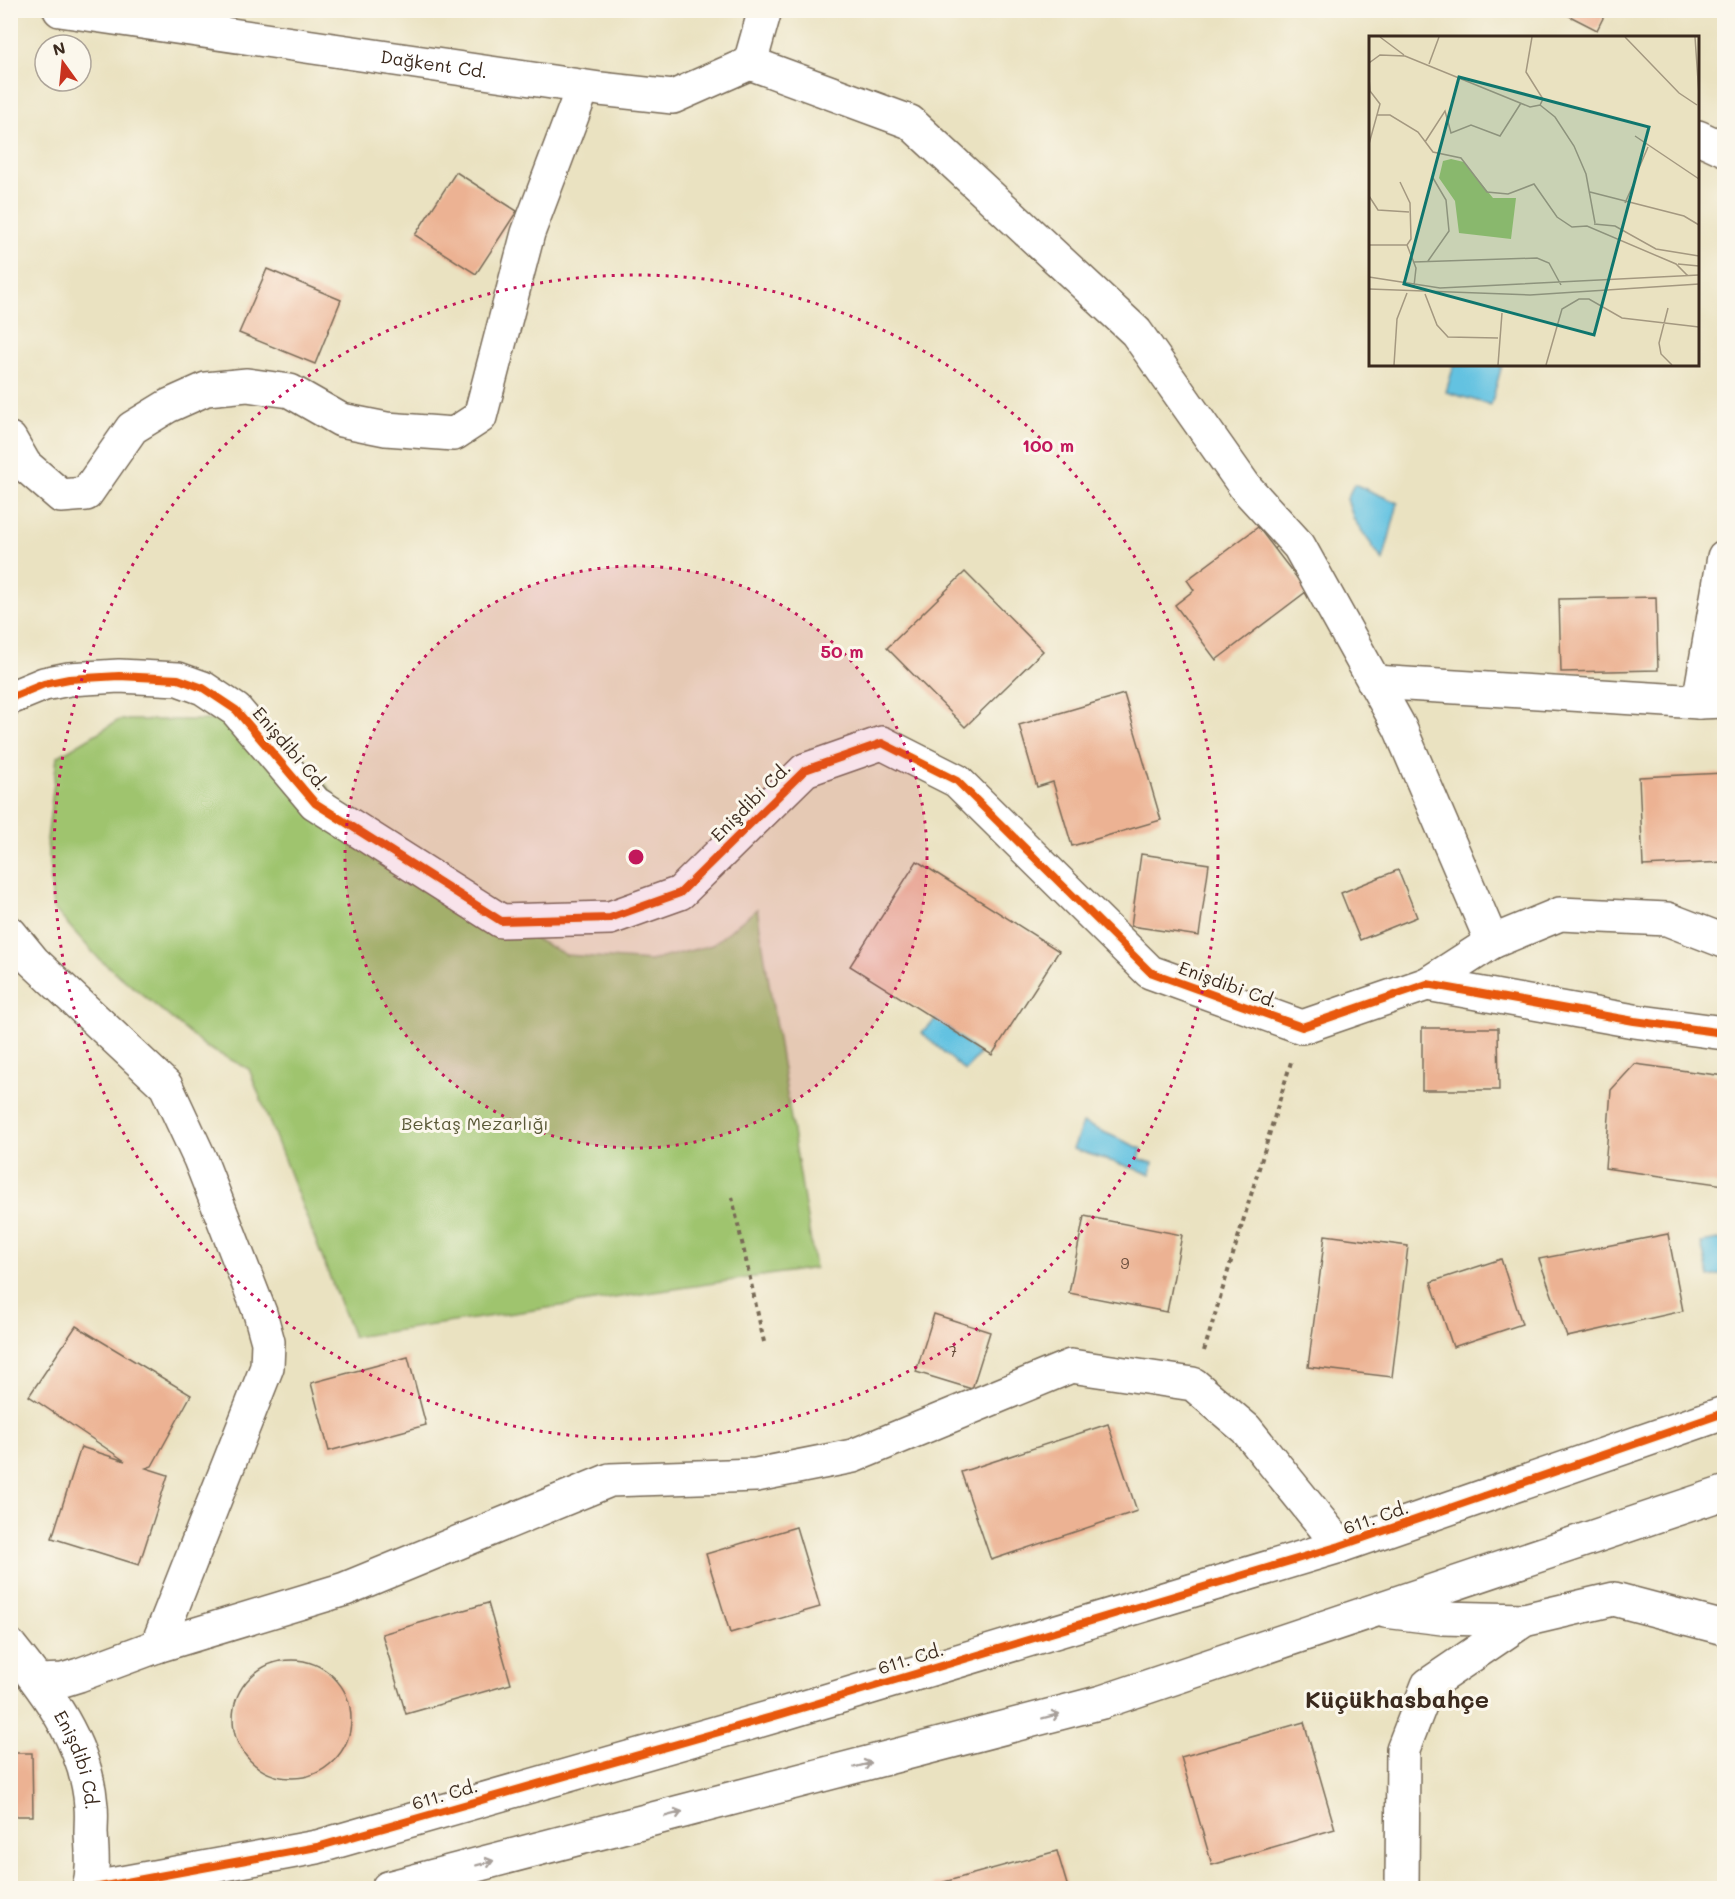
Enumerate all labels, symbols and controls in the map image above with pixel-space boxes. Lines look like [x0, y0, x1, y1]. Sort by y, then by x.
north arrow [33, 33, 93, 93]
text: N [50, 36, 68, 60]
inset map [1369, 36, 1699, 366]
street label: Dağkent Cd. [379, 44, 489, 83]
text: 100 m [1022, 433, 1074, 457]
text: 50 m [821, 639, 863, 663]
street label: Enişdibi Cd. [248, 701, 334, 795]
street label: Enişdibi Cd. [705, 756, 795, 846]
centre of rings [626, 847, 646, 867]
street label: Enişdibi Cd. [1175, 955, 1281, 1013]
park label: Bektaş Mezarlığı [401, 1111, 549, 1135]
house number: 9 [1121, 1253, 1130, 1273]
house number: 7 [949, 1341, 957, 1361]
street label: 611. Cd. [1340, 1495, 1412, 1539]
street label: 611. Cd. [875, 1637, 947, 1679]
district label: Küçükhasbahçe [1305, 1683, 1489, 1714]
street label: Enişdibi Cd. [49, 1706, 104, 1811]
one-way arrow [1041, 1709, 1060, 1721]
one-way arrow [853, 1758, 872, 1770]
street label: 611. Cd. [409, 1773, 481, 1815]
one-way arrow [664, 1808, 683, 1819]
one-way arrow [475, 1857, 494, 1869]

